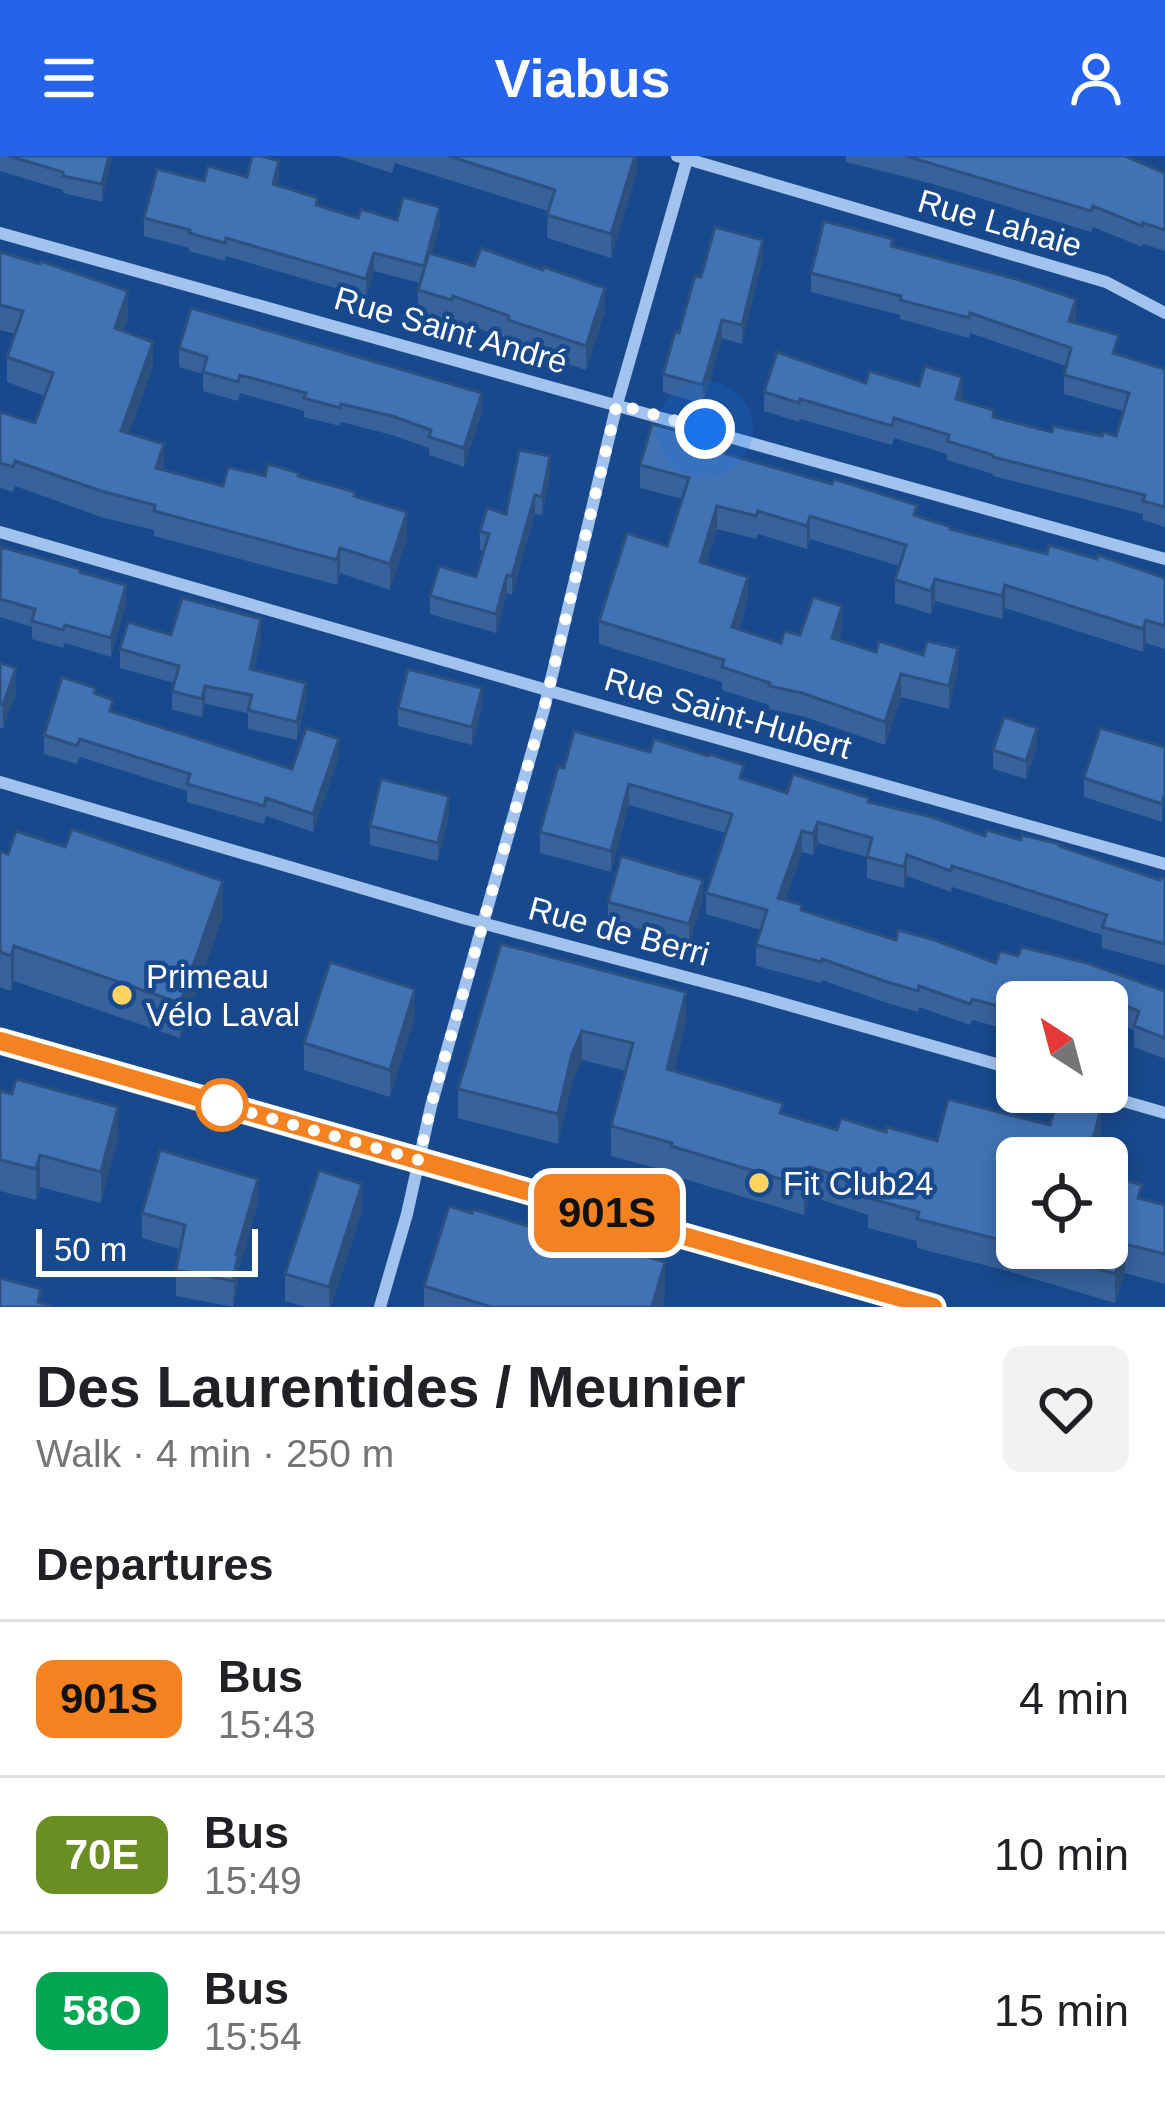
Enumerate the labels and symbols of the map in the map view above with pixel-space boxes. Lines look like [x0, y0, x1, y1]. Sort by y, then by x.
street label: Rue Lahaie [914, 182, 1086, 264]
street label: Rue Saint André [330, 279, 572, 381]
your location [675, 399, 735, 459]
street label: Rue Saint-Hubert [600, 660, 856, 766]
street label: Rue de Berri [525, 889, 713, 973]
place label: Primeau Vélo Laval [146, 958, 300, 1033]
north arrow [996, 981, 1128, 1113]
marker: Primeau Vélo Laval [109, 982, 135, 1008]
unlabelled marker [197, 1080, 247, 1130]
place label: Fit Club24 [783, 1165, 933, 1202]
marker: Fit Club24 [746, 1170, 772, 1196]
line badge: 901S [523, 1174, 691, 1252]
scale bar [36, 1223, 258, 1276]

